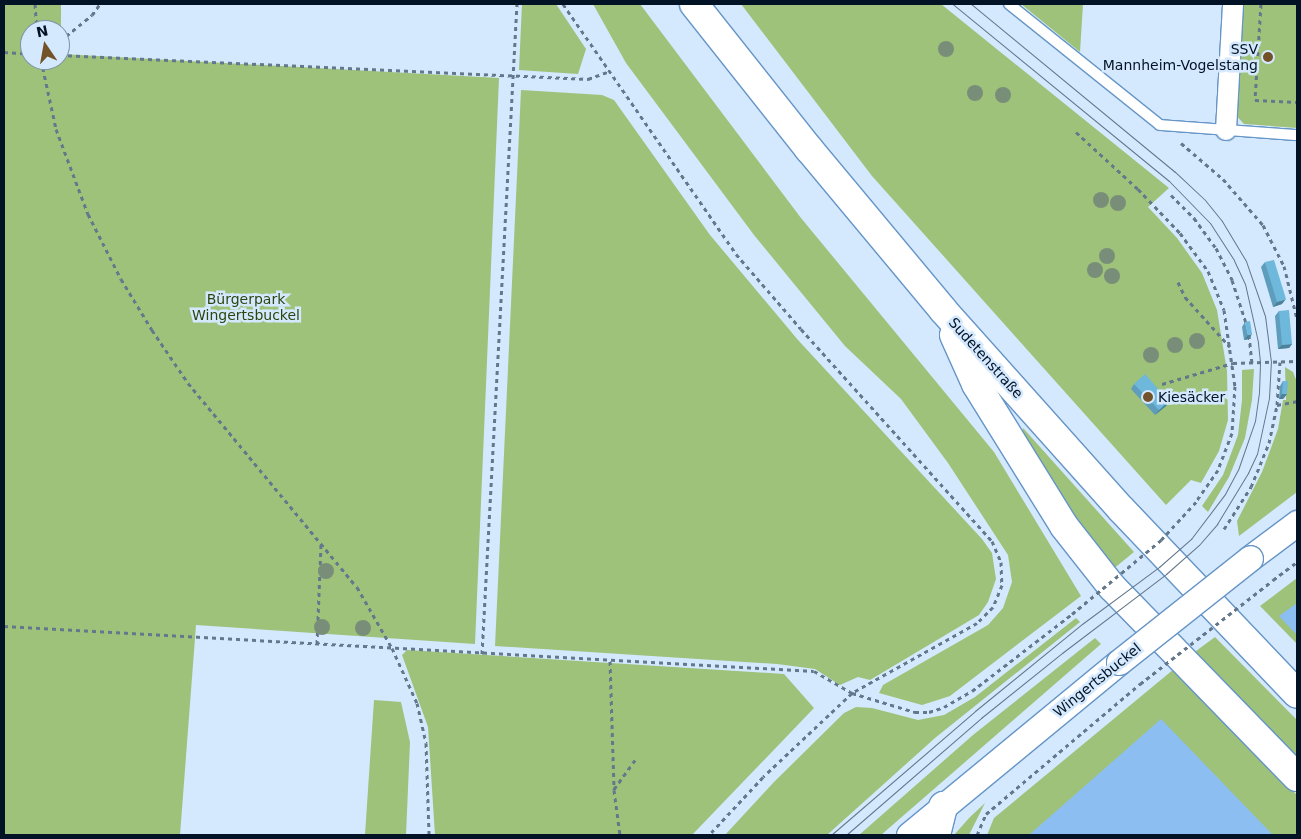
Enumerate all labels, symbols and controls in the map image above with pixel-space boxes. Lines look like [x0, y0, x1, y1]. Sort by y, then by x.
north arrow [20, 20, 70, 70]
text: N [35, 22, 49, 40]
place label: SSV Mannheim-Vogelstang [1103, 41, 1258, 74]
marker: SSV Mannheim-Vogelstang [1262, 51, 1274, 63]
park label: Bürgerpark Wingertsbuckel [192, 291, 300, 324]
street label: Sudetenstraße [945, 314, 1027, 402]
place label: Kiesäcker [1158, 389, 1225, 405]
marker: Kiesäcker [1142, 391, 1154, 403]
street label: Wingertsbuckel [1050, 640, 1144, 720]

